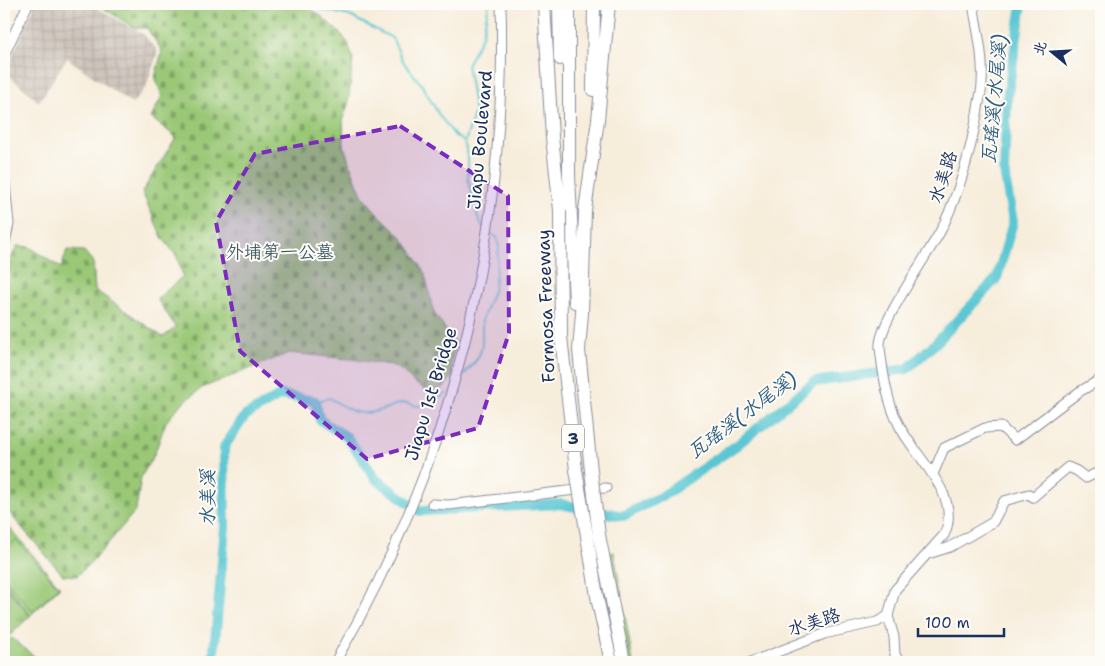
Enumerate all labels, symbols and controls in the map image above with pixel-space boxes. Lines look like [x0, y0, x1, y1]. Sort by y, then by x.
north arrow [1028, 28, 1078, 78]
water label: 瓦瑤溪(水尾溪) [976, 33, 1012, 165]
text: 北 [1029, 39, 1050, 57]
street label: Jiapu Boulevard [462, 69, 498, 211]
street label: 水美路 [923, 148, 963, 206]
street label: Formosa Freeway [531, 229, 561, 383]
park label: 外埔第一公墓 [226, 240, 334, 264]
street label: Jiapu 1st Bridge [399, 324, 463, 464]
water label: 瓦瑤溪(水尾溪) [683, 366, 802, 464]
road number: 3 [562, 424, 584, 452]
water label: 水美溪 [195, 469, 220, 527]
street label: 水美路 [785, 603, 843, 641]
scale bar [918, 606, 1004, 638]
text: 100 m [925, 613, 970, 633]

